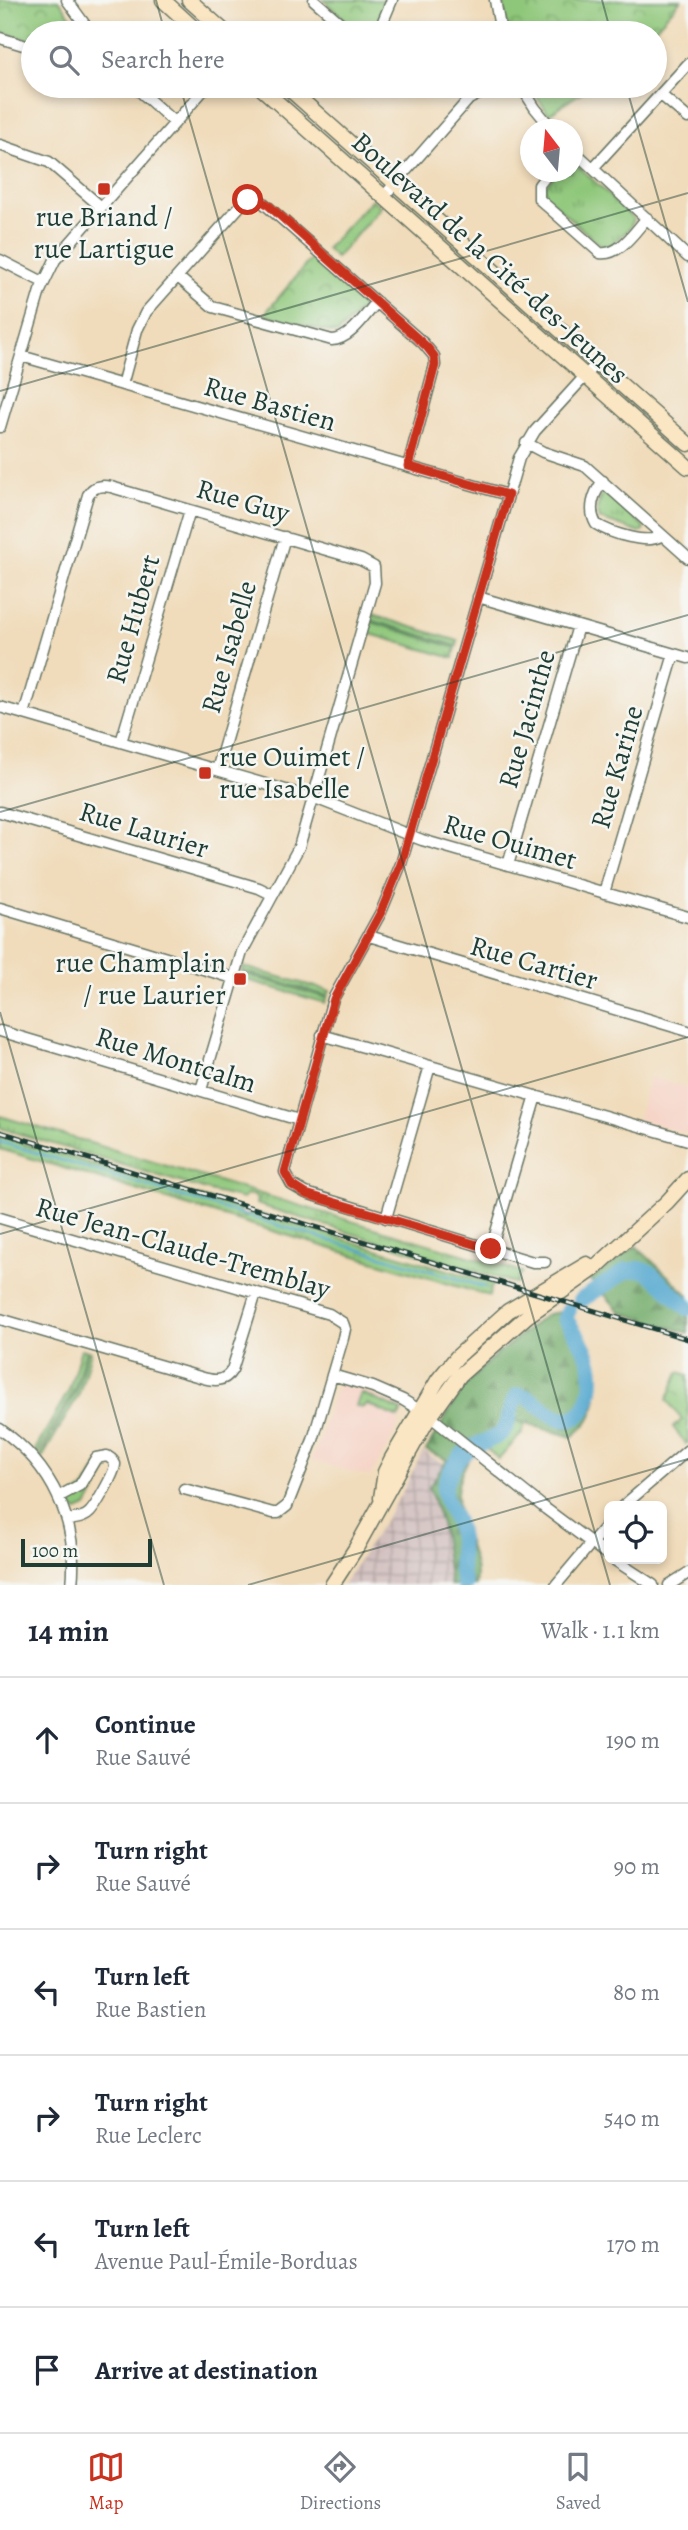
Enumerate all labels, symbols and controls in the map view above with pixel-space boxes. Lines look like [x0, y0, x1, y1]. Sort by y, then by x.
search box [21, 21, 667, 98]
icon: search [45, 41, 83, 79]
text: Search here [101, 42, 225, 77]
north arrow [520, 119, 583, 182]
street label: Boulevard de la Cité-des-Jeunes [343, 123, 637, 393]
marker: rue Briand / rue Lartigue [96, 181, 112, 197]
route start [232, 184, 263, 215]
place label: rue Briand / rue Lartigue [34, 198, 174, 268]
street label: Rue Bastien [200, 367, 340, 441]
street label: Rue Guy [192, 470, 295, 533]
street label: Rue Hubert [96, 550, 170, 688]
street label: Rue Isabelle [192, 576, 266, 718]
street label: Rue Jacinthe [489, 645, 565, 793]
street label: Rue Karine [581, 701, 653, 833]
place label: rue Ouimet / rue Isabelle [219, 738, 365, 808]
marker: rue Ouimet / rue Isabelle [197, 765, 213, 781]
street label: Rue Laurier [74, 792, 214, 868]
street label: Rue Ouimet [439, 805, 581, 879]
street label: Rue Cartier [466, 927, 603, 999]
place label: rue Champlain / rue Laurier [55, 944, 226, 1014]
marker: rue Champlain / rue Laurier [232, 971, 248, 987]
street label: Rue Montcalm [91, 1018, 261, 1102]
street label: Rue Jean-Claude-Tremblay [31, 1188, 335, 1308]
route end [475, 1233, 506, 1264]
map controls [604, 1501, 667, 1564]
button: locate [604, 1501, 667, 1564]
scale bar [21, 1536, 152, 1568]
text: 100 m [32, 1538, 78, 1564]
text: 14 min [28, 1611, 109, 1651]
text: Walk · 1.1 km [541, 1615, 660, 1646]
text: Continue [95, 1707, 196, 1742]
icon: ahead [28, 1721, 66, 1759]
text: 190 m [606, 1725, 660, 1756]
text: Rue Sauvé [95, 1742, 191, 1773]
text: Turn right [95, 1833, 208, 1868]
icon: right [28, 1847, 66, 1885]
text: 90 m [614, 1851, 660, 1882]
text: Rue Sauvé [95, 1868, 191, 1899]
text: Turn left [95, 1959, 190, 1994]
icon: left [28, 1973, 66, 2011]
text: 80 m [613, 1977, 660, 2008]
text: Rue Bastien [95, 1994, 206, 2025]
text: Turn right [95, 2085, 208, 2120]
icon: right [28, 2099, 66, 2137]
text: 540 m [604, 2103, 660, 2134]
text: Rue Leclerc [95, 2120, 202, 2151]
text: Turn left [95, 2211, 190, 2246]
icon: left [28, 2225, 66, 2263]
text: 170 m [607, 2229, 660, 2260]
text: Avenue Paul-Émile-Borduas [95, 2246, 358, 2277]
icon: arrive [28, 2351, 66, 2389]
text: Arrive at destination [95, 2353, 318, 2388]
tab: Map [87, 2448, 125, 2516]
tab: Directions [300, 2448, 381, 2516]
tab: Saved [556, 2448, 601, 2516]

